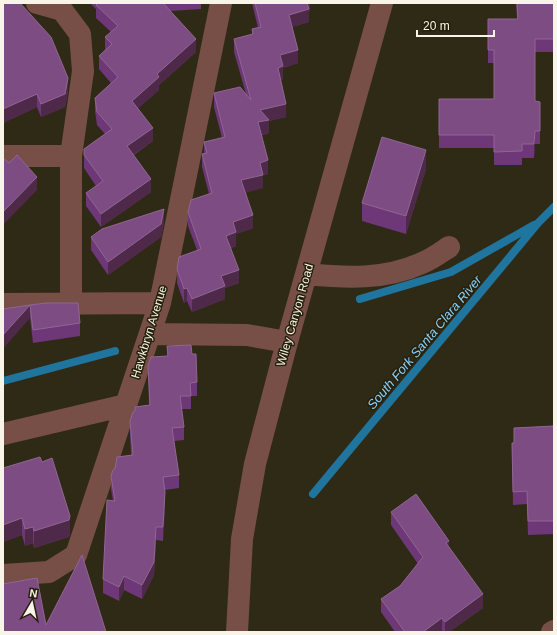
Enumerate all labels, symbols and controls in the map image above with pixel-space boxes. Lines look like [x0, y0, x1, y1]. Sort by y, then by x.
scale bar [417, 12, 494, 38]
text: 20 m [423, 19, 450, 33]
street label: Wiley Canyon Road [274, 262, 316, 368]
water label: South Fork Santa Clara River [364, 272, 485, 412]
street label: Hawkbryn Avenue [128, 284, 170, 380]
north arrow [12, 583, 52, 623]
text: N [29, 587, 38, 600]

